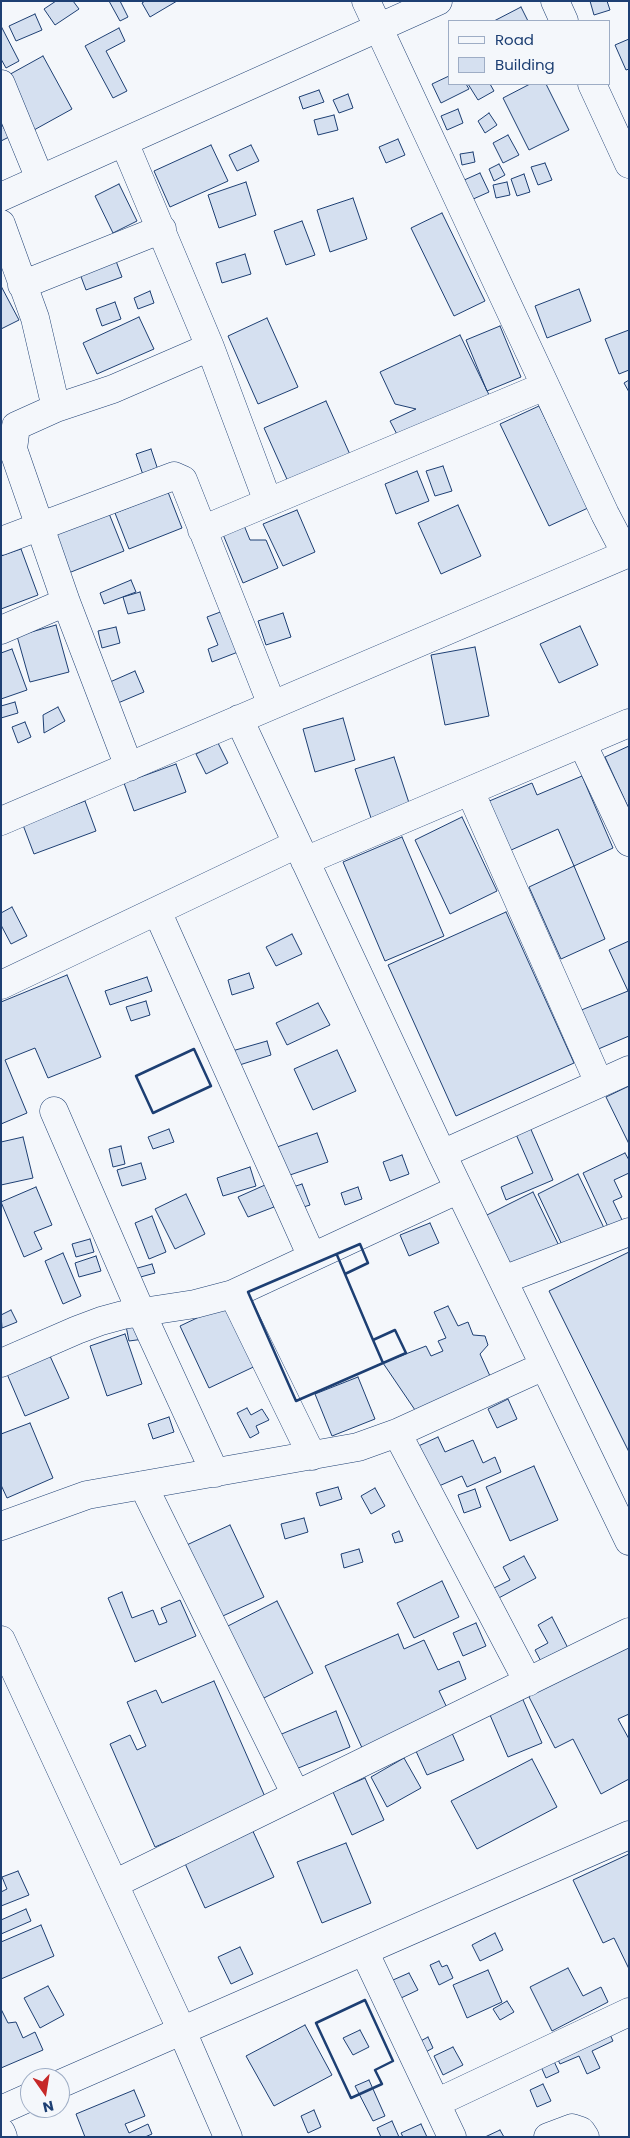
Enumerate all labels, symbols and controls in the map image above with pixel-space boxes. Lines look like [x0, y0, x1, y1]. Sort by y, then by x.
legend [448, 20, 610, 85]
text: Road [495, 29, 534, 50]
text: Building [495, 54, 555, 75]
north arrow [20, 2068, 70, 2118]
text: N [41, 2096, 56, 2118]

